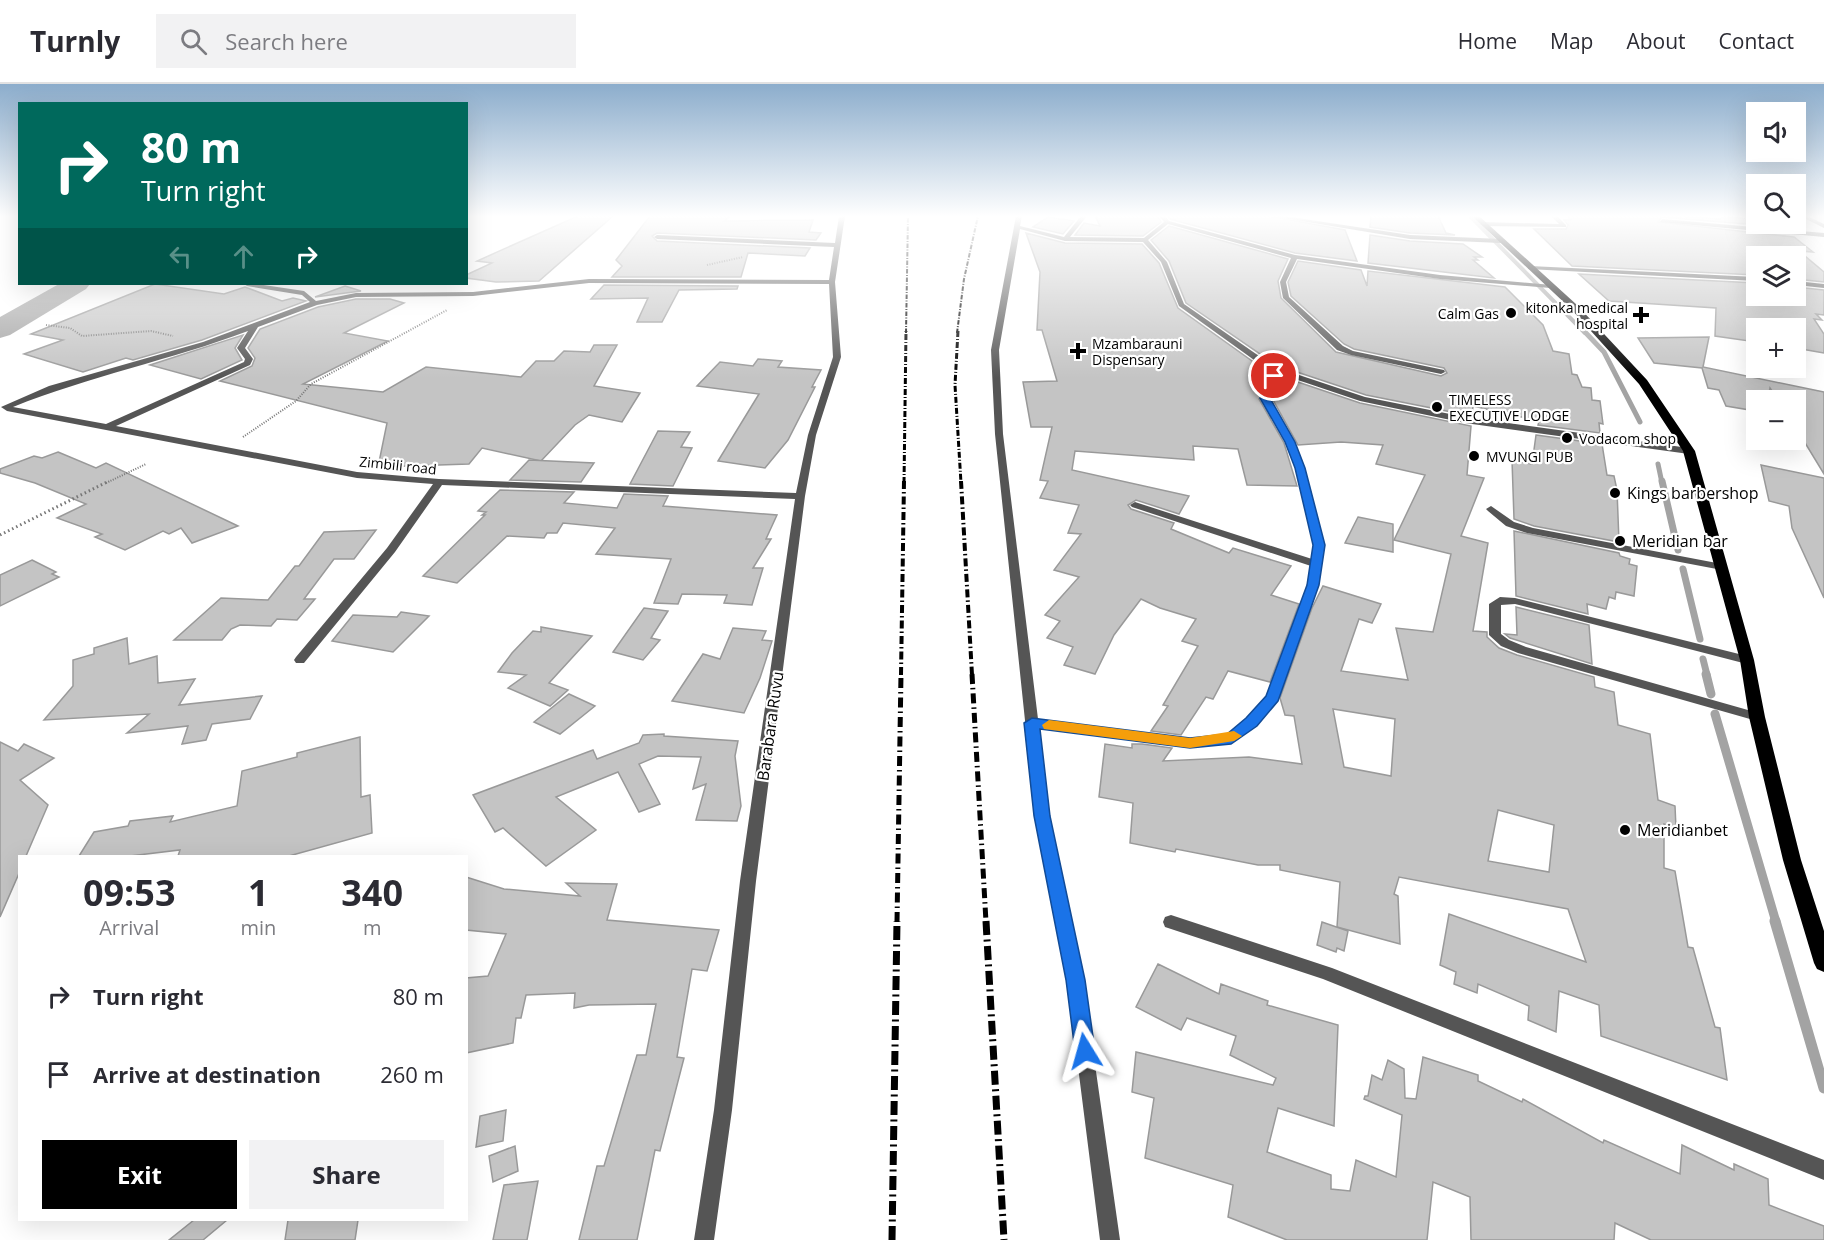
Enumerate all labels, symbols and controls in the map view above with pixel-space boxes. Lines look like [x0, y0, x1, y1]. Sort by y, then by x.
search box [156, 14, 576, 68]
text: Turnly [30, 22, 120, 60]
icon: search [177, 25, 210, 58]
text: Search here [225, 26, 348, 56]
text: Home [1458, 27, 1517, 55]
text: Map [1550, 27, 1593, 55]
text: About [1626, 27, 1686, 55]
text: Contact [1719, 27, 1794, 55]
map controls [1746, 102, 1806, 450]
button: sound [1746, 102, 1806, 162]
text: 80 m [141, 118, 241, 175]
icon: right [42, 126, 120, 204]
text: Turn right [141, 172, 266, 209]
button: search [1746, 174, 1806, 234]
icon: left [164, 240, 197, 273]
icon: ahead [227, 240, 260, 273]
icon: right [290, 240, 323, 273]
button: layers [1746, 246, 1806, 306]
place label: kitonka medical hospital [1525, 298, 1628, 333]
place label: Calm Gas [1438, 304, 1499, 323]
marker: Calm Gas [1504, 306, 1518, 320]
marker: kitonka medical hospital [1632, 306, 1650, 324]
button: + [1746, 318, 1806, 378]
place label: Mzambarauni Dispensary [1092, 334, 1182, 369]
marker: Mzambarauni Dispensary [1069, 342, 1087, 360]
pin [1248, 350, 1299, 401]
icon: arrive [1257, 359, 1290, 392]
place label: TIMELESS EXECUTIVE LODGE [1449, 390, 1569, 425]
button: − [1746, 390, 1806, 450]
marker: TIMELESS EXECUTIVE LODGE [1430, 400, 1444, 414]
place label: Vodacom shop [1579, 429, 1676, 448]
marker: Vodacom shop [1560, 431, 1574, 445]
place label: MVUNGI PUB [1486, 447, 1573, 466]
marker: MVUNGI PUB [1467, 449, 1481, 463]
street label: Zimbili road [358, 451, 438, 479]
place label: Kings barbershop [1627, 482, 1759, 504]
marker: Kings barbershop [1608, 486, 1622, 500]
place label: Meridian bar [1632, 530, 1728, 552]
marker: Meridian bar [1613, 534, 1627, 548]
street label: Barabara Ruvu [751, 670, 789, 782]
place label: Meridianbet [1637, 819, 1728, 841]
marker: Meridianbet [1618, 823, 1632, 837]
text: 09:53 [83, 868, 176, 917]
text: 1 [248, 868, 269, 917]
text: 340 [341, 868, 403, 917]
text: Arrival [99, 914, 159, 941]
text: min [240, 914, 276, 941]
text: m [363, 914, 381, 941]
icon: right [42, 980, 75, 1013]
text: Turn right [93, 981, 204, 1011]
text: 80 m [393, 981, 444, 1011]
position arrow [1053, 1019, 1117, 1083]
icon: arrive [42, 1058, 75, 1091]
text: Arrive at destination [93, 1059, 321, 1089]
text: 260 m [380, 1059, 444, 1089]
button: Exit [42, 1140, 237, 1209]
button: Share [249, 1140, 444, 1209]

